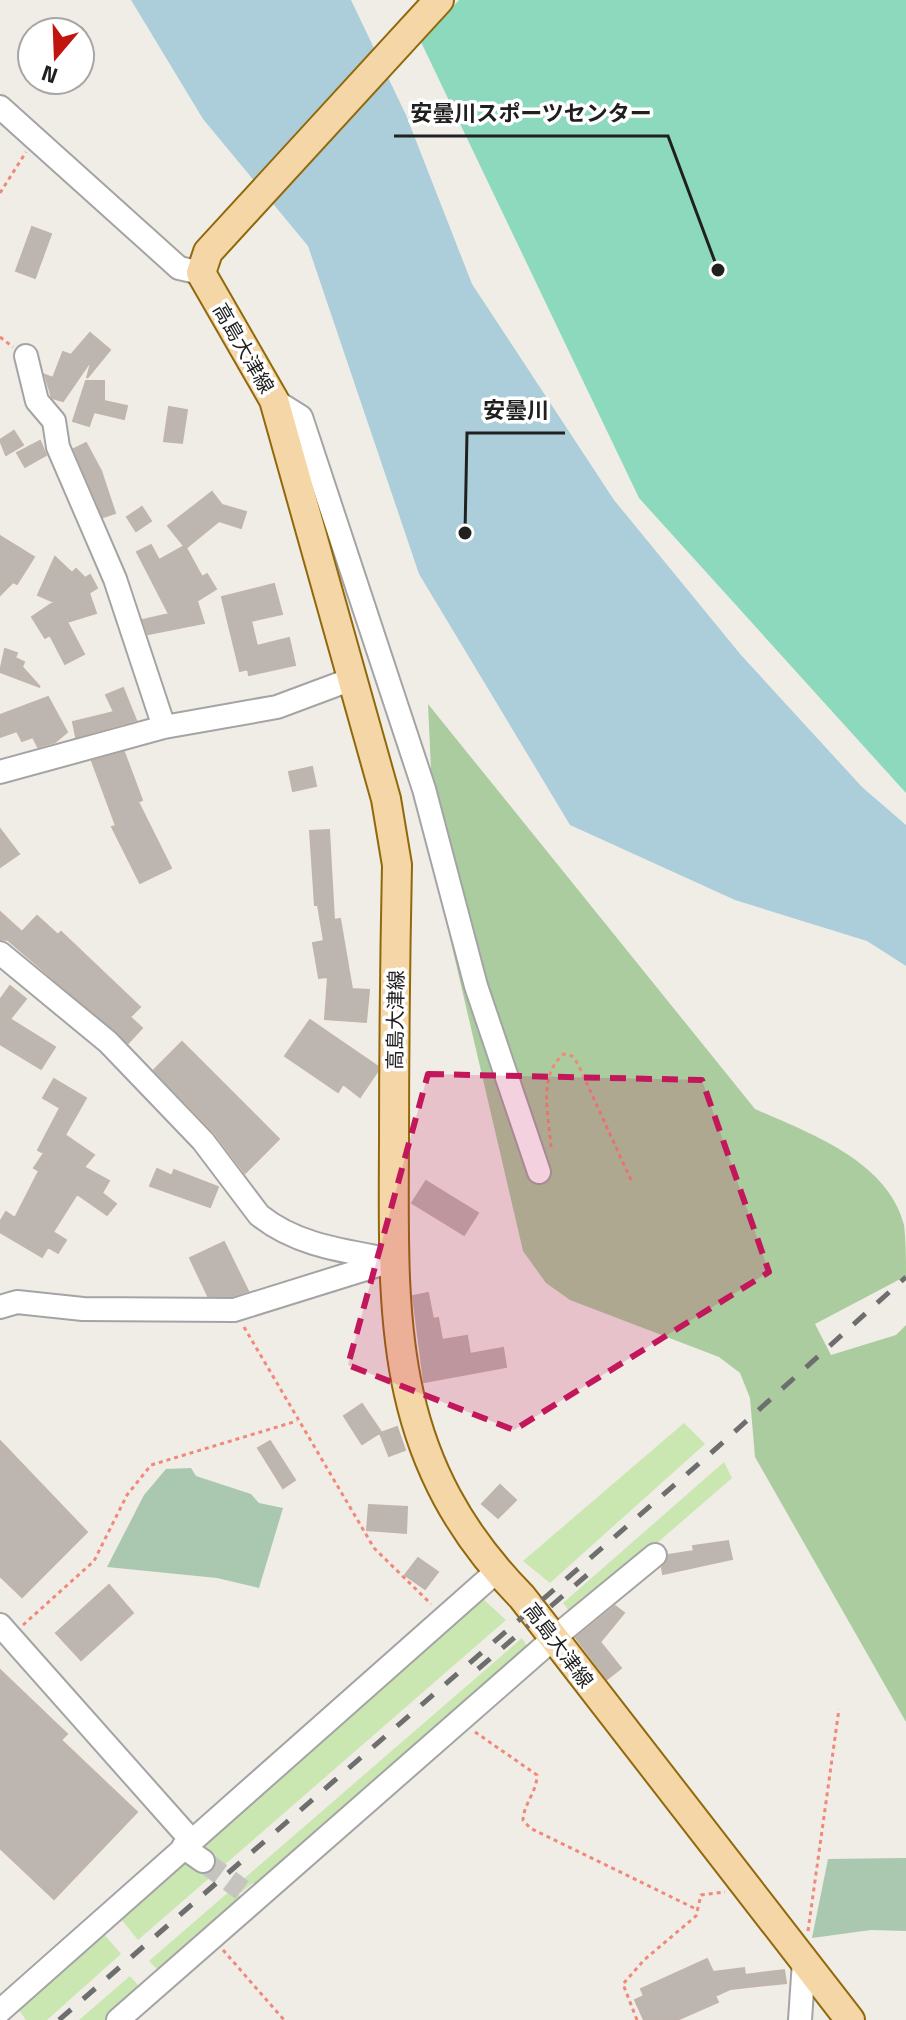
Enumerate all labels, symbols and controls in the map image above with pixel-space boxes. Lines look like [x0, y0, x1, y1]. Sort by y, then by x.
north arrow [16, 16, 96, 96]
text: N [37, 56, 62, 93]
callout: 安曇川スポーツセンター [394, 90, 668, 136]
text: 安曇川スポーツセンター [410, 96, 652, 130]
street label: 高島大津線 [206, 297, 282, 399]
callout: 安曇川 [467, 387, 565, 433]
text: 安曇川 [483, 393, 549, 427]
street label: 高島大津線 [379, 970, 411, 1070]
street label: 高島大津線 [517, 1596, 601, 1694]

